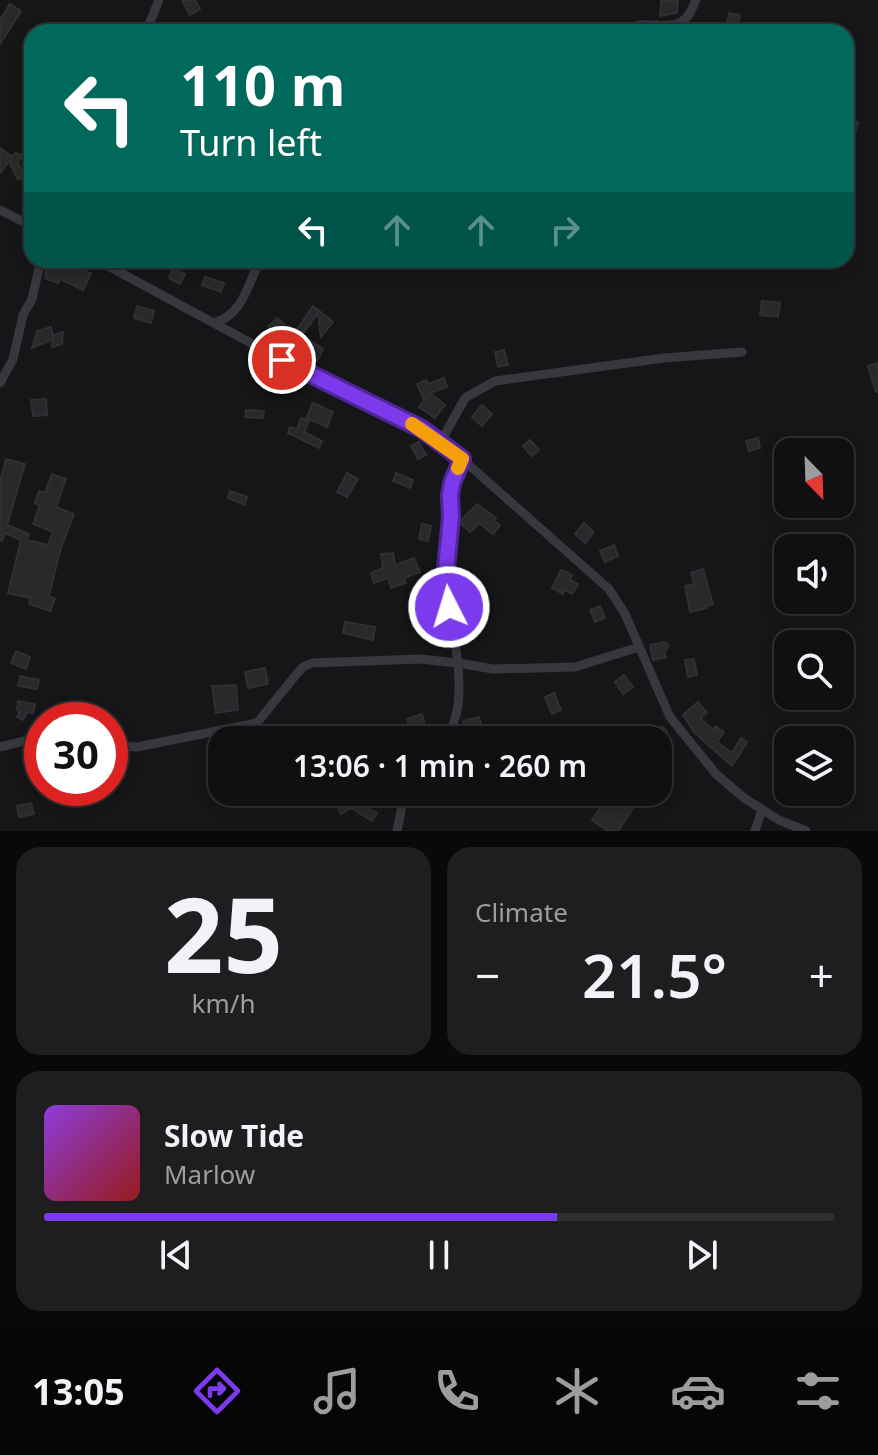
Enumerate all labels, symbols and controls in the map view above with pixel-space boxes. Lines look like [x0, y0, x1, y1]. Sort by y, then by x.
text: 110 m [180, 46, 345, 122]
icon: left [48, 56, 152, 160]
text: Turn left [180, 118, 322, 167]
icon: left [291, 208, 335, 252]
icon: ahead [375, 208, 419, 252]
icon: ahead [459, 208, 503, 252]
icon: right [543, 208, 587, 252]
pin [248, 326, 316, 394]
icon: arrive [260, 338, 304, 382]
north arrow [774, 438, 854, 518]
map controls [774, 438, 854, 806]
button: sound [774, 534, 854, 614]
position arrow [407, 565, 491, 649]
button: search [774, 630, 854, 710]
speed limit sign: 30 [24, 702, 128, 806]
button: layers [774, 726, 854, 806]
text: 13:06 · 1 min · 260 m [293, 745, 587, 786]
text: 25 [164, 862, 283, 1003]
text: Climate [475, 894, 568, 930]
text: 21.5° [582, 934, 727, 1016]
text: − [475, 945, 500, 1005]
text: + [809, 945, 834, 1005]
text: km/h [192, 985, 255, 1021]
text: Slow Tide [164, 1115, 304, 1156]
text: Marlow [164, 1156, 255, 1192]
icon: previous [154, 1233, 198, 1277]
icon: pause [417, 1233, 461, 1277]
icon: next [680, 1233, 724, 1277]
icon: directions [189, 1363, 245, 1419]
icon: music [309, 1363, 365, 1419]
icon: phone [429, 1363, 485, 1419]
icon: climate [549, 1363, 605, 1419]
icon: car [670, 1363, 726, 1419]
icon: filters [790, 1363, 846, 1419]
text: 13:05 [32, 1367, 125, 1416]

